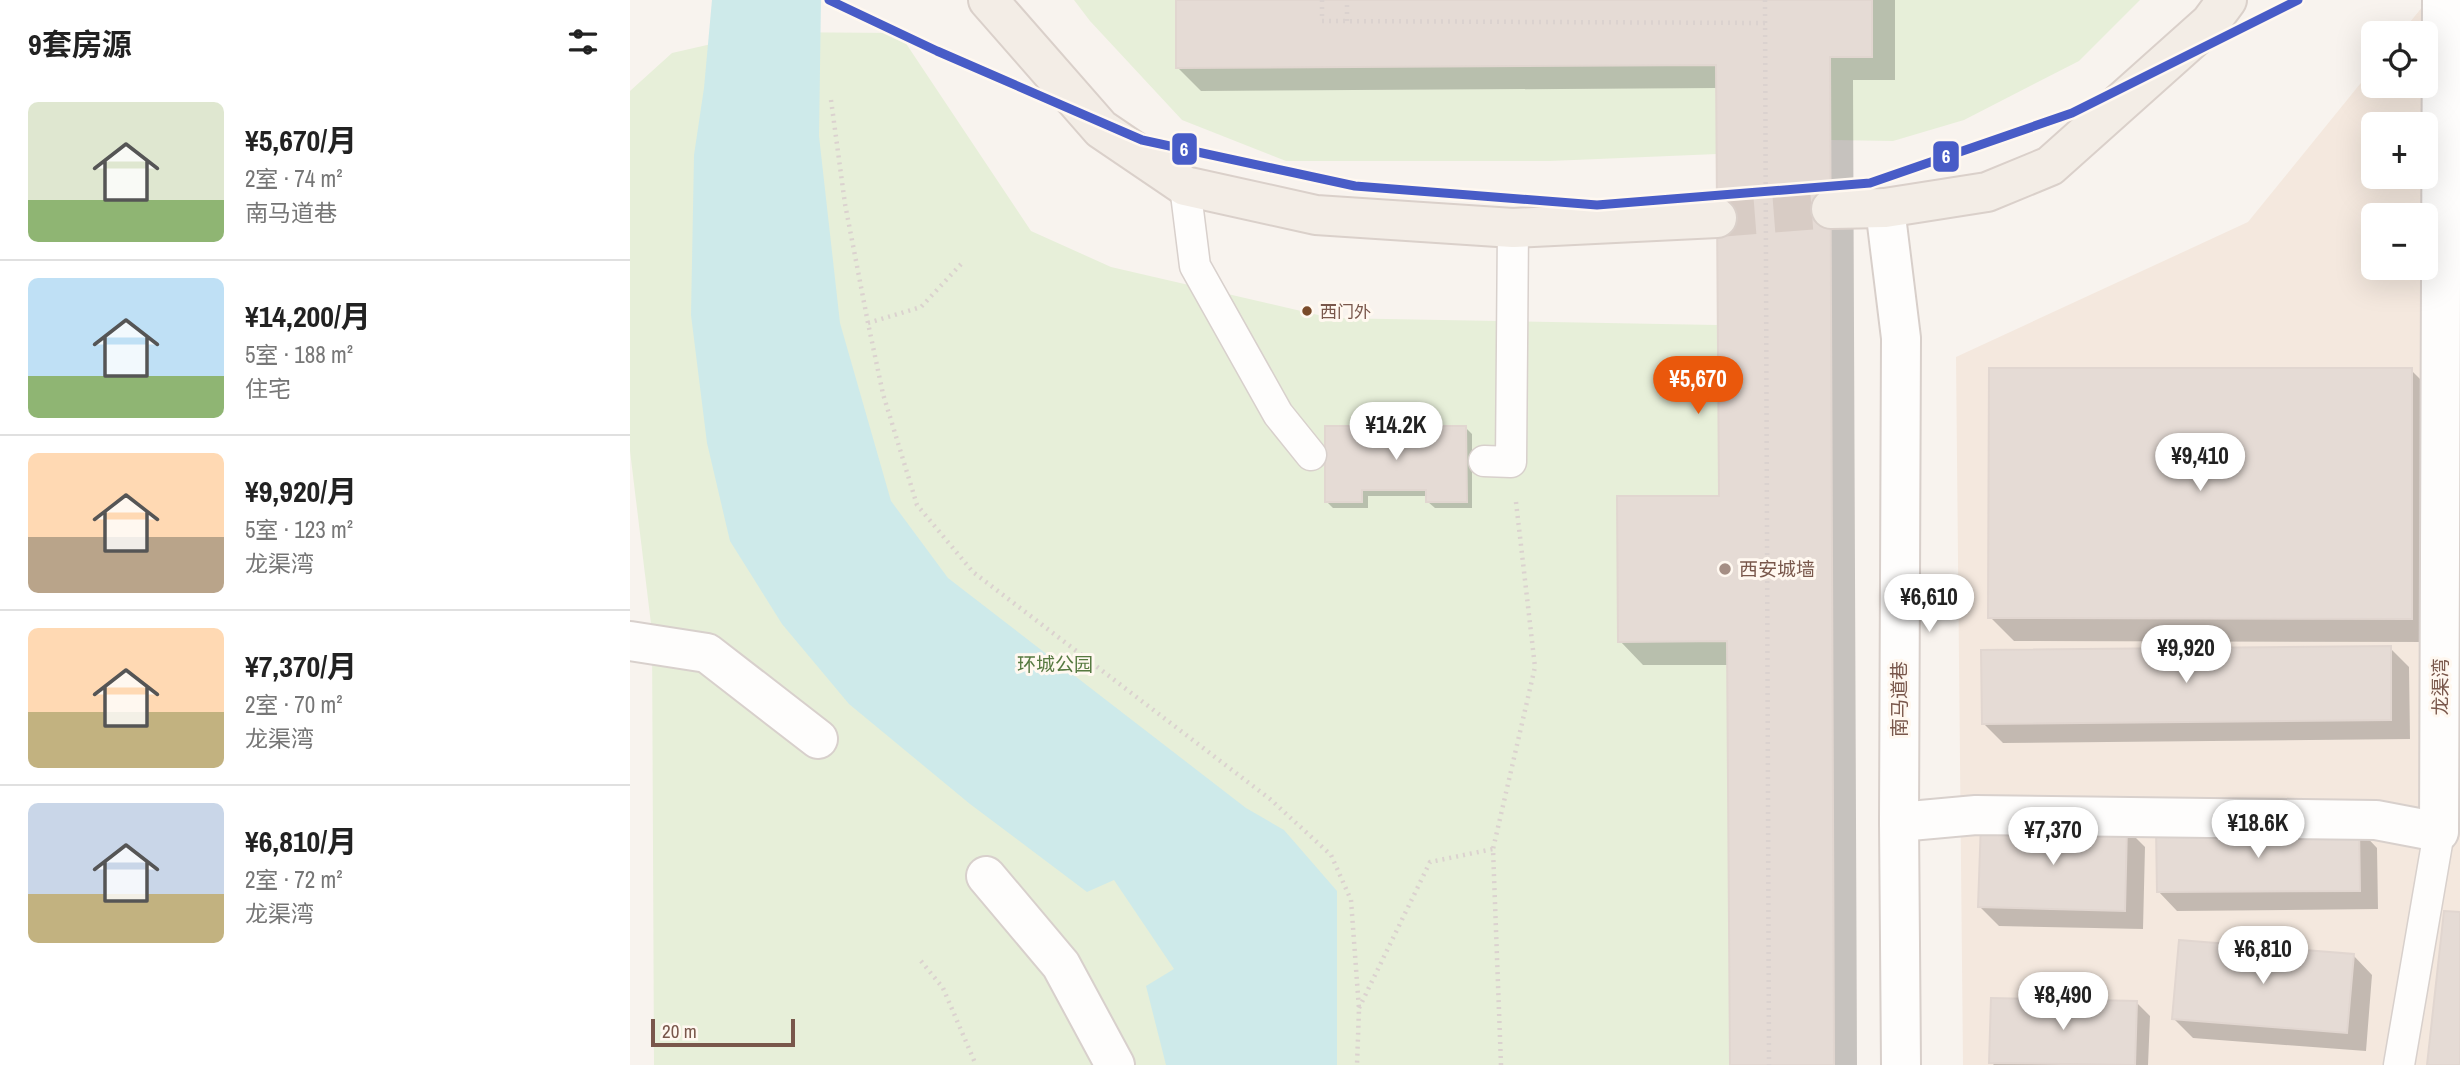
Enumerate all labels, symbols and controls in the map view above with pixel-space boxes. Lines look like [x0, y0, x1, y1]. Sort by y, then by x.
map controls [2361, 21, 2438, 280]
button: locate [2361, 21, 2438, 98]
icon: filters [564, 23, 602, 61]
text: 9套房源 [28, 24, 132, 64]
button: + [2361, 112, 2438, 189]
text: ¥5,670/月 [245, 120, 357, 160]
icon: home [84, 130, 168, 214]
line badge: 6 [1171, 132, 1198, 166]
text: 6 [1180, 136, 1189, 162]
line badge: 6 [1932, 140, 1960, 173]
text: 6 [1942, 143, 1951, 169]
text: 2室 · 74 m² [245, 163, 342, 194]
text: 南马道巷 [245, 197, 337, 228]
button: − [2361, 203, 2438, 280]
text: ¥14,200/月 [245, 296, 371, 336]
place label: 西门外 [1320, 300, 1371, 323]
marker: 西门外 [1300, 304, 1314, 318]
icon: home [84, 306, 168, 390]
text: 5室 · 188 m² [245, 339, 353, 370]
pin: ¥5,670 [1641, 356, 1755, 416]
text: ¥5,670 [1669, 363, 1727, 394]
text: 住宅 [245, 373, 291, 404]
pin: ¥14.2K [1339, 402, 1453, 462]
text: ¥14.2K [1366, 409, 1426, 440]
pin: ¥9,410 [2143, 434, 2257, 493]
text: ¥9,410 [2171, 440, 2229, 471]
text: ¥9,920/月 [245, 471, 357, 511]
icon: home [84, 481, 168, 565]
text: 5室 · 123 m² [245, 514, 353, 545]
text: 龙渠湾 [245, 548, 314, 579]
place label: 西安城墙 [1739, 556, 1815, 582]
marker: 西安城墙 [1717, 561, 1733, 577]
pin: ¥6,610 [1872, 574, 1986, 634]
text: ¥6,610 [1900, 581, 1958, 612]
pin: ¥9,920 [2129, 626, 2243, 685]
text: ¥9,920 [2157, 632, 2215, 663]
text: ¥7,370/月 [245, 646, 357, 686]
park label: 环城公园 [1017, 651, 1093, 677]
icon: home [84, 656, 168, 740]
street label: 龙渠湾 [2427, 658, 2453, 716]
street label: 南马道巷 [1886, 661, 1912, 737]
text: 2室 · 70 m² [245, 689, 342, 720]
text: 龙渠湾 [245, 723, 314, 754]
pin: ¥18.6K [2201, 800, 2315, 860]
text: ¥18.6K [2228, 807, 2288, 838]
pin: ¥7,370 [1996, 808, 2110, 867]
text: ¥7,370 [2024, 814, 2082, 845]
text: ¥6,810/月 [245, 821, 357, 861]
icon: home [84, 831, 168, 915]
text: 2室 · 72 m² [245, 864, 342, 895]
text: 龙渠湾 [245, 898, 314, 929]
pin: ¥6,810 [2206, 926, 2320, 986]
text: ¥6,810 [2234, 933, 2292, 964]
pin: ¥8,490 [2006, 972, 2120, 1032]
text: ¥8,490 [2034, 979, 2092, 1010]
scale bar [651, 1016, 794, 1048]
text: 20 m [662, 1018, 697, 1044]

